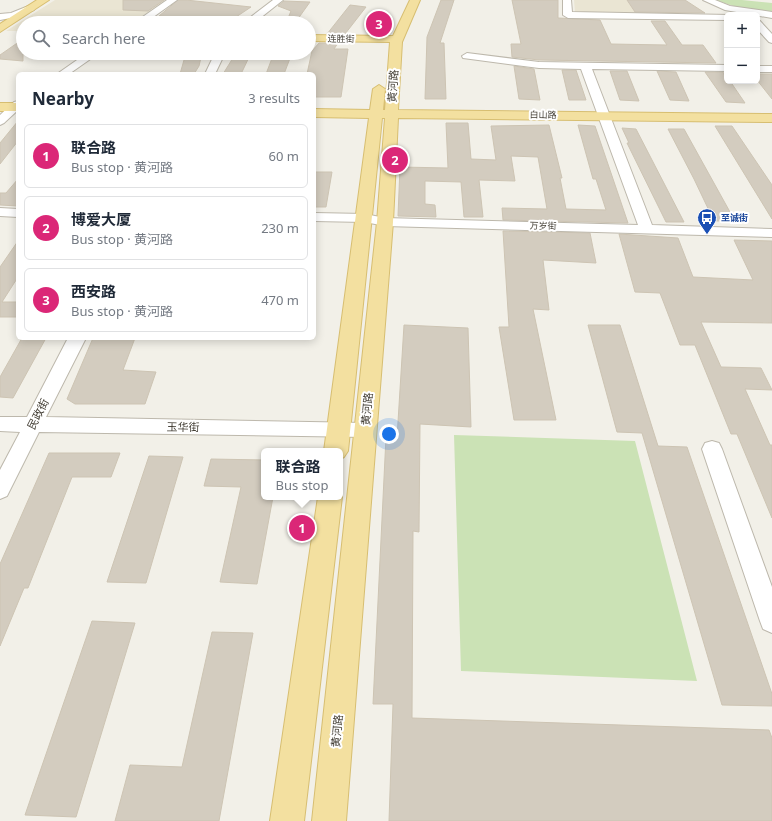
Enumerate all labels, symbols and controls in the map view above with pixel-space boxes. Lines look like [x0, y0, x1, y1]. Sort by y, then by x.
pin: 3 [366, 9, 392, 39]
map controls [724, 12, 760, 84]
button: + [724, 12, 760, 48]
search box [16, 16, 316, 60]
icon: search [30, 27, 52, 49]
text: Search here [62, 28, 145, 48]
street label: 连胜街 [327, 32, 355, 45]
button: − [724, 48, 760, 84]
street label: 黄河路 [384, 69, 401, 103]
text: Nearby [32, 87, 94, 110]
text: 3 results [248, 89, 300, 107]
street label: 白山路 [529, 108, 557, 121]
text: 联合路 [71, 137, 116, 157]
pin: 2 [382, 145, 408, 175]
text: 1 [42, 147, 50, 165]
text: 60 m [269, 147, 299, 165]
text: Bus stop · 黄河路 [71, 158, 173, 176]
bus stop icon: 至诚街 [696, 207, 718, 235]
text: 博爱大厦 [71, 209, 131, 229]
place label: 至诚街 [721, 211, 748, 224]
text: 2 [42, 219, 50, 237]
text: 230 m [261, 219, 299, 237]
street label: 万岁街 [529, 219, 557, 232]
text: Bus stop · 黄河路 [71, 230, 173, 248]
text: 西安路 [71, 281, 116, 301]
text: 3 [42, 291, 50, 309]
text: 470 m [261, 291, 299, 309]
text: Bus stop · 黄河路 [71, 302, 173, 320]
street label: 黄河路 [358, 392, 375, 426]
street label: 民政街 [23, 396, 52, 432]
street label: 玉华街 [166, 419, 200, 434]
your location [379, 424, 399, 444]
popup [261, 448, 343, 500]
text: 联合路 [276, 456, 321, 476]
text: Bus stop [276, 476, 328, 494]
pin: 1 [289, 513, 315, 543]
street label: 黄河路 [328, 714, 345, 748]

